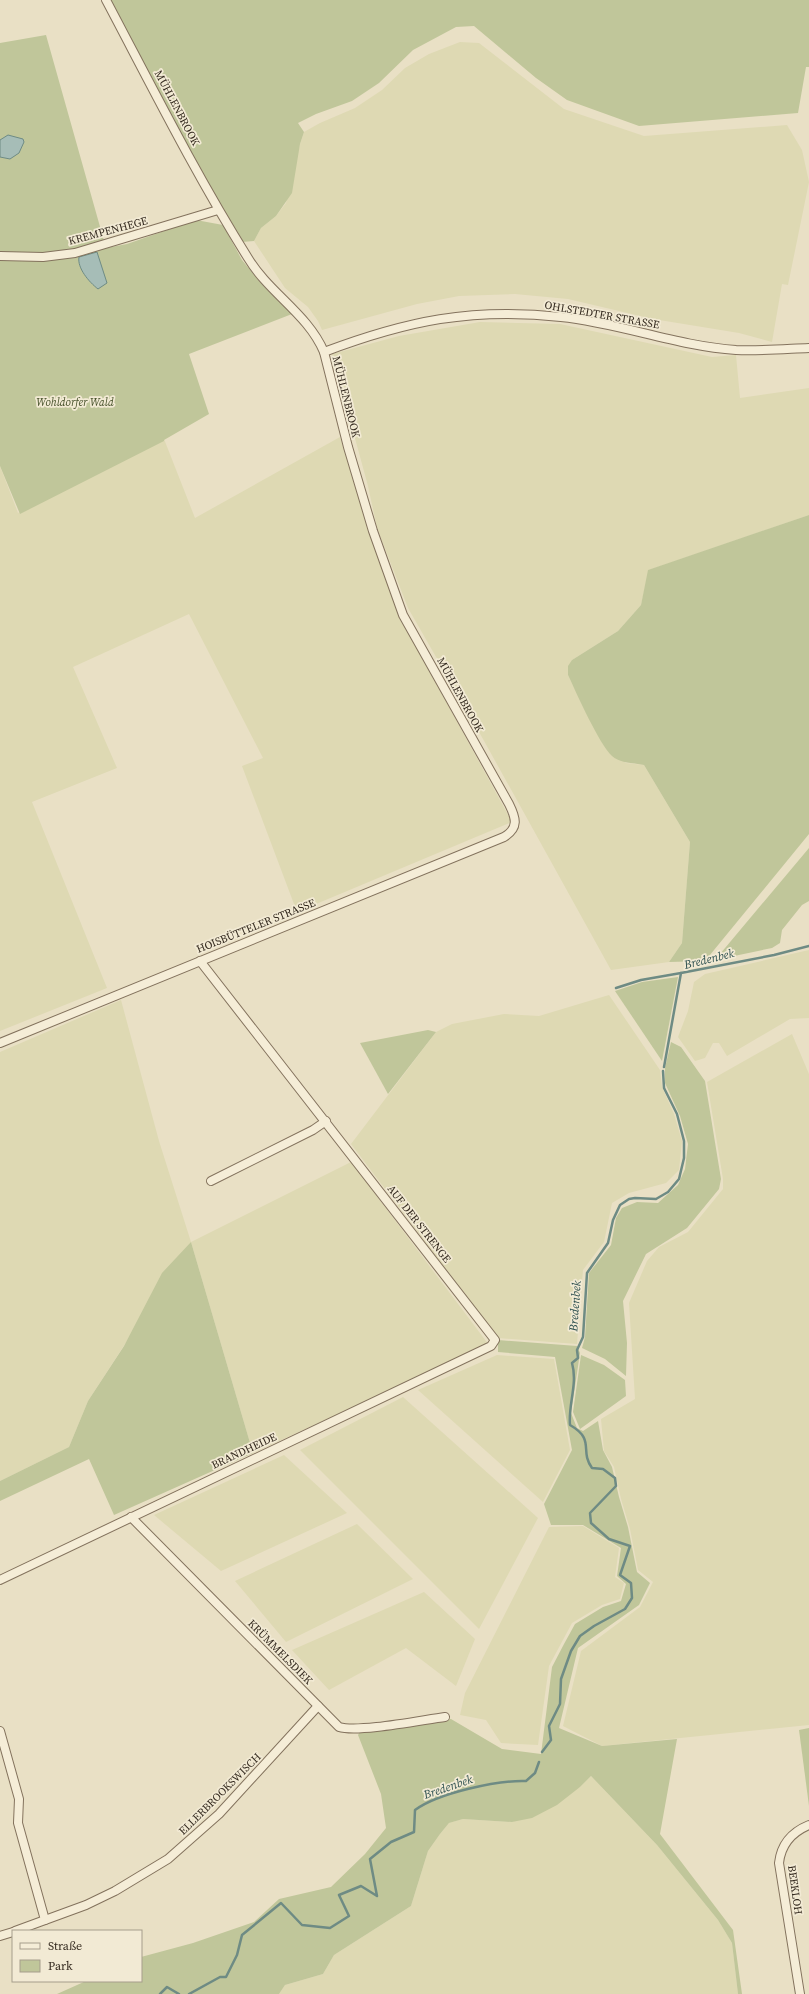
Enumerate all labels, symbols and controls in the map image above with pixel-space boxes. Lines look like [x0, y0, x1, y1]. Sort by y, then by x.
street label: MÜHLENBROOK [151, 67, 204, 149]
street label: KREMPENHEGE [67, 213, 150, 249]
street label: OHLSTEDTER STRASSE [543, 298, 661, 333]
street label: MÜHLENBROOK [329, 354, 365, 440]
park label: Wohldorfer Wald [36, 395, 114, 410]
street label: MÜHLENBROOK [433, 654, 488, 736]
street label: HOISBÜTTELER STRASSE [194, 894, 318, 957]
water label: Bredenbek [681, 945, 736, 973]
street label: AUF DER STRENGE [384, 1182, 454, 1266]
water label: Bredenbek [565, 1280, 585, 1333]
street label: BRANDHEIDE [209, 1429, 279, 1473]
street label: KRÜMMELSDIEK [244, 1616, 317, 1688]
street label: ELLERBROOKSWISCH [176, 1749, 265, 1838]
water label: Bredenbek [420, 1771, 475, 1803]
street label: BEEKLOH [784, 1864, 806, 1916]
legend [12, 1930, 142, 1982]
text: Straße [48, 1938, 82, 1954]
text: Park [48, 1958, 73, 1974]

